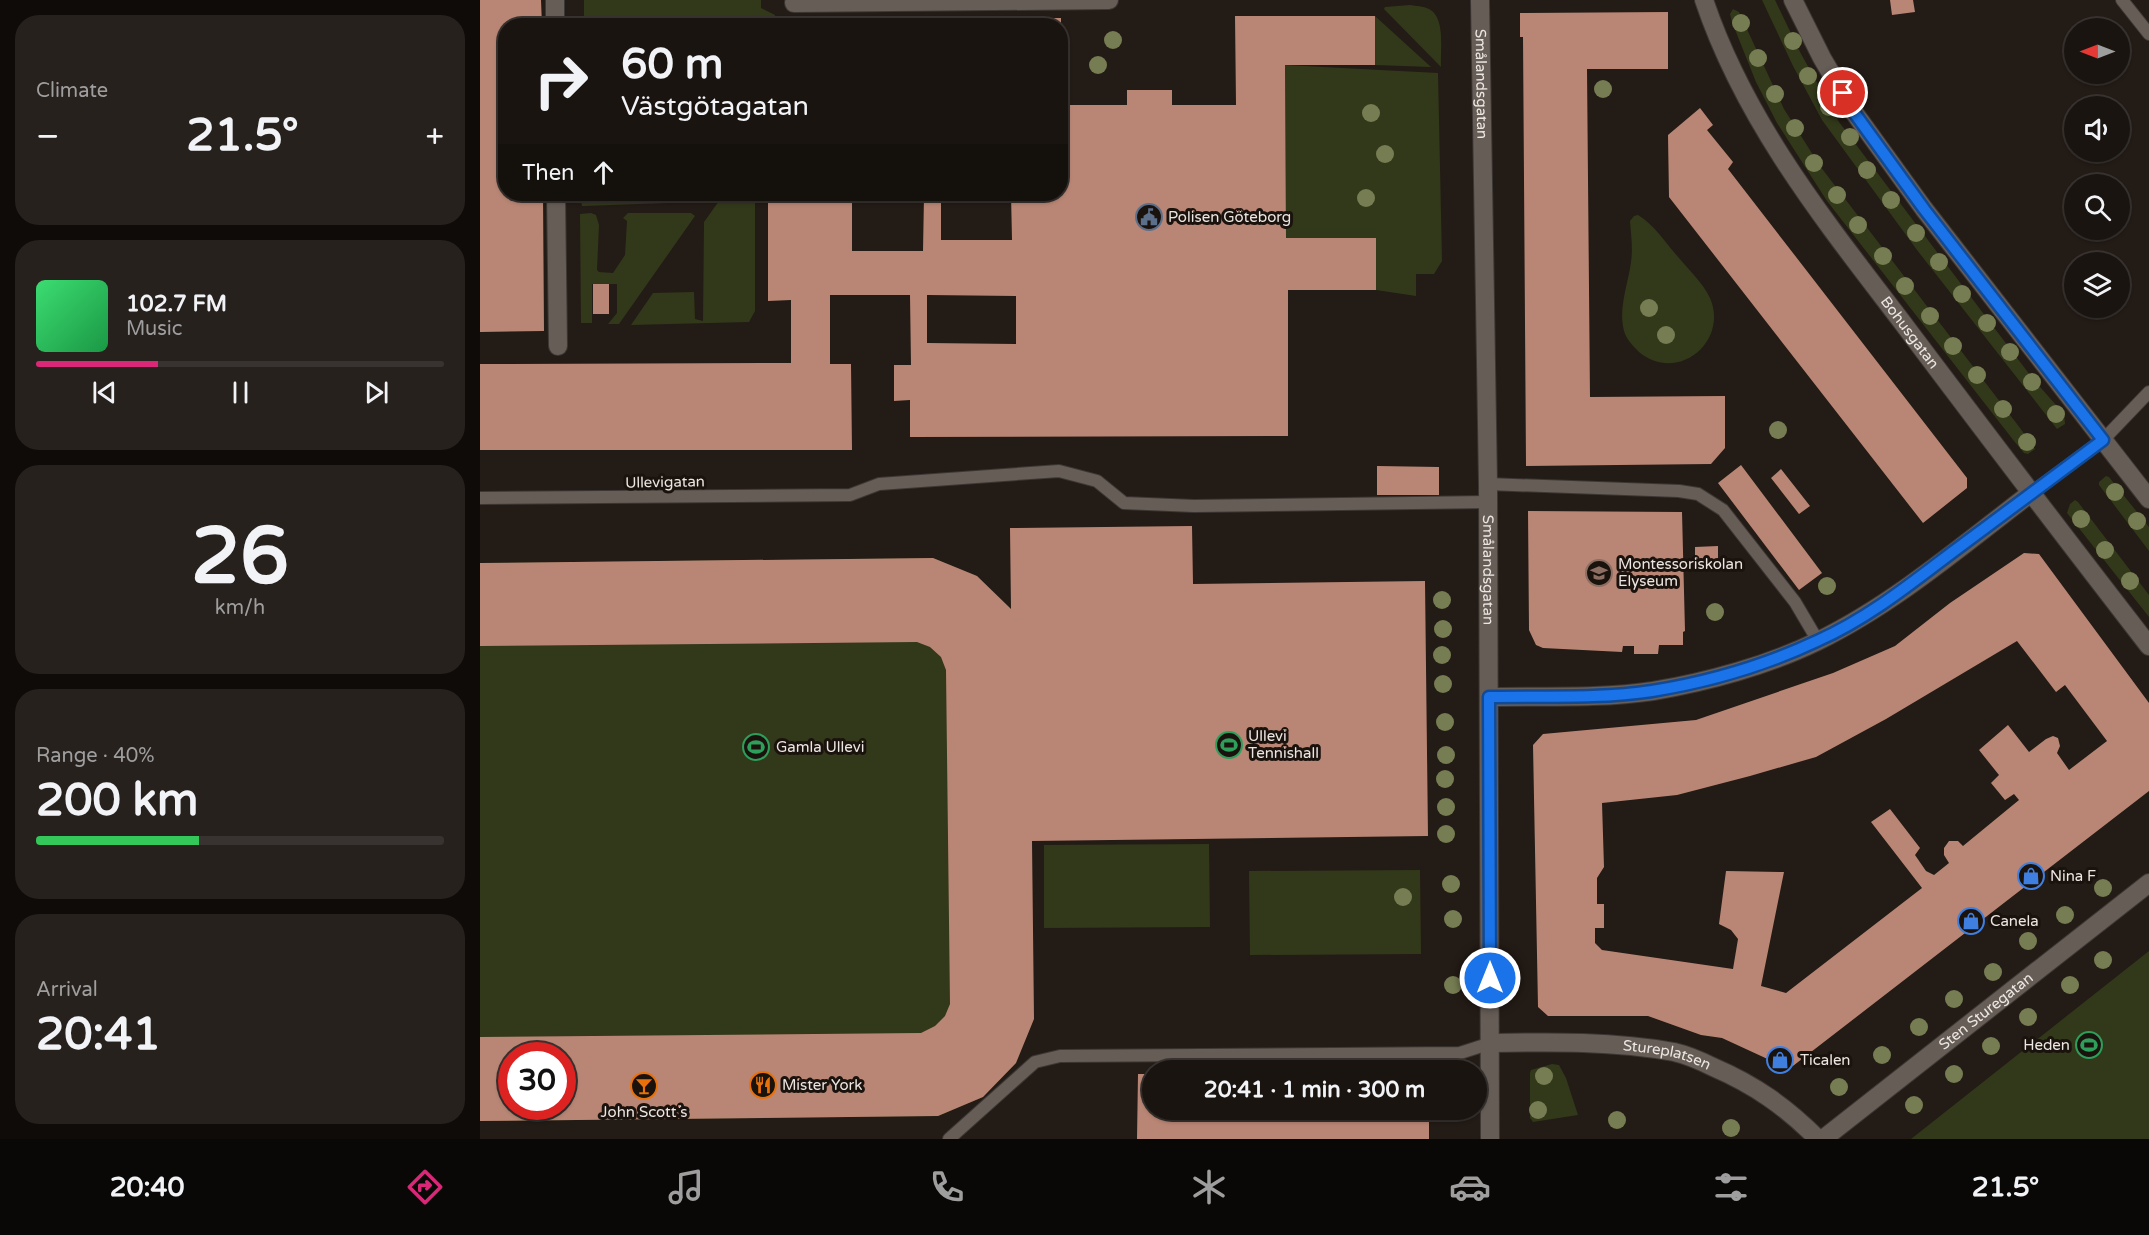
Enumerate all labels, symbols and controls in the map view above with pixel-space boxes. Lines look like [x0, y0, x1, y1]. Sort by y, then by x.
north arrow [2064, 18, 2130, 84]
map controls [2064, 18, 2130, 318]
street label: Smålandsgatan [1471, 29, 1491, 139]
text: 60 m [621, 39, 723, 90]
icon: right [522, 42, 600, 120]
pin [1817, 67, 1868, 118]
icon: arrive [1826, 76, 1859, 109]
text: Climate [36, 79, 108, 103]
text: Västgötagatan [621, 90, 809, 123]
button: sound [2064, 96, 2130, 162]
text: 21.5° [186, 109, 299, 163]
text: − [36, 117, 60, 156]
text: + [425, 117, 444, 156]
icon: ahead [587, 156, 620, 189]
text: Then [522, 160, 575, 186]
button: search [2064, 174, 2130, 240]
public building icon: Polisen Göteborg [1134, 202, 1164, 232]
place label: Polisen Göteborg [1168, 208, 1291, 226]
button: layers [2064, 252, 2130, 318]
text: 102.7 FM [126, 291, 227, 317]
street label: Bohusgatan [1877, 293, 1943, 372]
text: Music [126, 317, 182, 341]
icon: previous [88, 376, 121, 409]
icon: pause [224, 376, 257, 409]
icon: next [360, 376, 393, 409]
street label: Ullevigatan [625, 472, 705, 492]
text: 26 [191, 510, 289, 604]
street label: Smålandsgatan [1479, 515, 1497, 625]
place label: Montessoriskolan Elyseum [1618, 555, 1743, 590]
school or university icon: Montessoriskolan Elyseum [1584, 558, 1614, 588]
text: km/h [215, 596, 265, 620]
place label: Ullevi Tennishall [1248, 727, 1319, 762]
sports icon: Ullevi Tennishall [1214, 730, 1244, 760]
sports icon: Gamla Ullevi [741, 732, 771, 762]
place label: Gamla Ullevi [776, 738, 864, 756]
text: Range · 40% [36, 744, 155, 768]
text: 200 km [36, 774, 198, 828]
shop icon: Nina F [2016, 861, 2046, 891]
place label: Nina F [2050, 867, 2096, 885]
shop icon: Canela [1956, 906, 1986, 936]
place label: Canela [1990, 912, 2039, 930]
position arrow [1458, 946, 1522, 1010]
street label: Sten Sturegatan [1935, 969, 2037, 1054]
text: Arrival [36, 978, 98, 1002]
text: 20:41 [36, 1008, 161, 1062]
sports icon: Heden [2074, 1030, 2104, 1060]
street label: Stureplatsen [1622, 1036, 1714, 1074]
place label: Heden [2023, 1036, 2070, 1054]
speed limit sign: 30 [498, 1042, 576, 1120]
shop icon: Ticalen [1765, 1045, 1795, 1075]
place label: Ticalen [1800, 1051, 1851, 1069]
restaurant icon: Mister York [748, 1070, 778, 1100]
bar icon: John Scott´s [629, 1071, 659, 1101]
place label: Mister York [782, 1076, 862, 1094]
text: 20:41 · 1 min · 300 m [1204, 1077, 1425, 1103]
place label: John Scott´s [601, 1103, 687, 1121]
icon: directions [404, 1166, 446, 1208]
icon: music [665, 1166, 707, 1208]
icon: phone [926, 1166, 968, 1208]
icon: climate [1188, 1166, 1230, 1208]
icon: car [1449, 1166, 1491, 1208]
icon: filters [1710, 1166, 1752, 1208]
text: 20:40 [110, 1171, 185, 1204]
text: 21.5° [1972, 1171, 2039, 1204]

